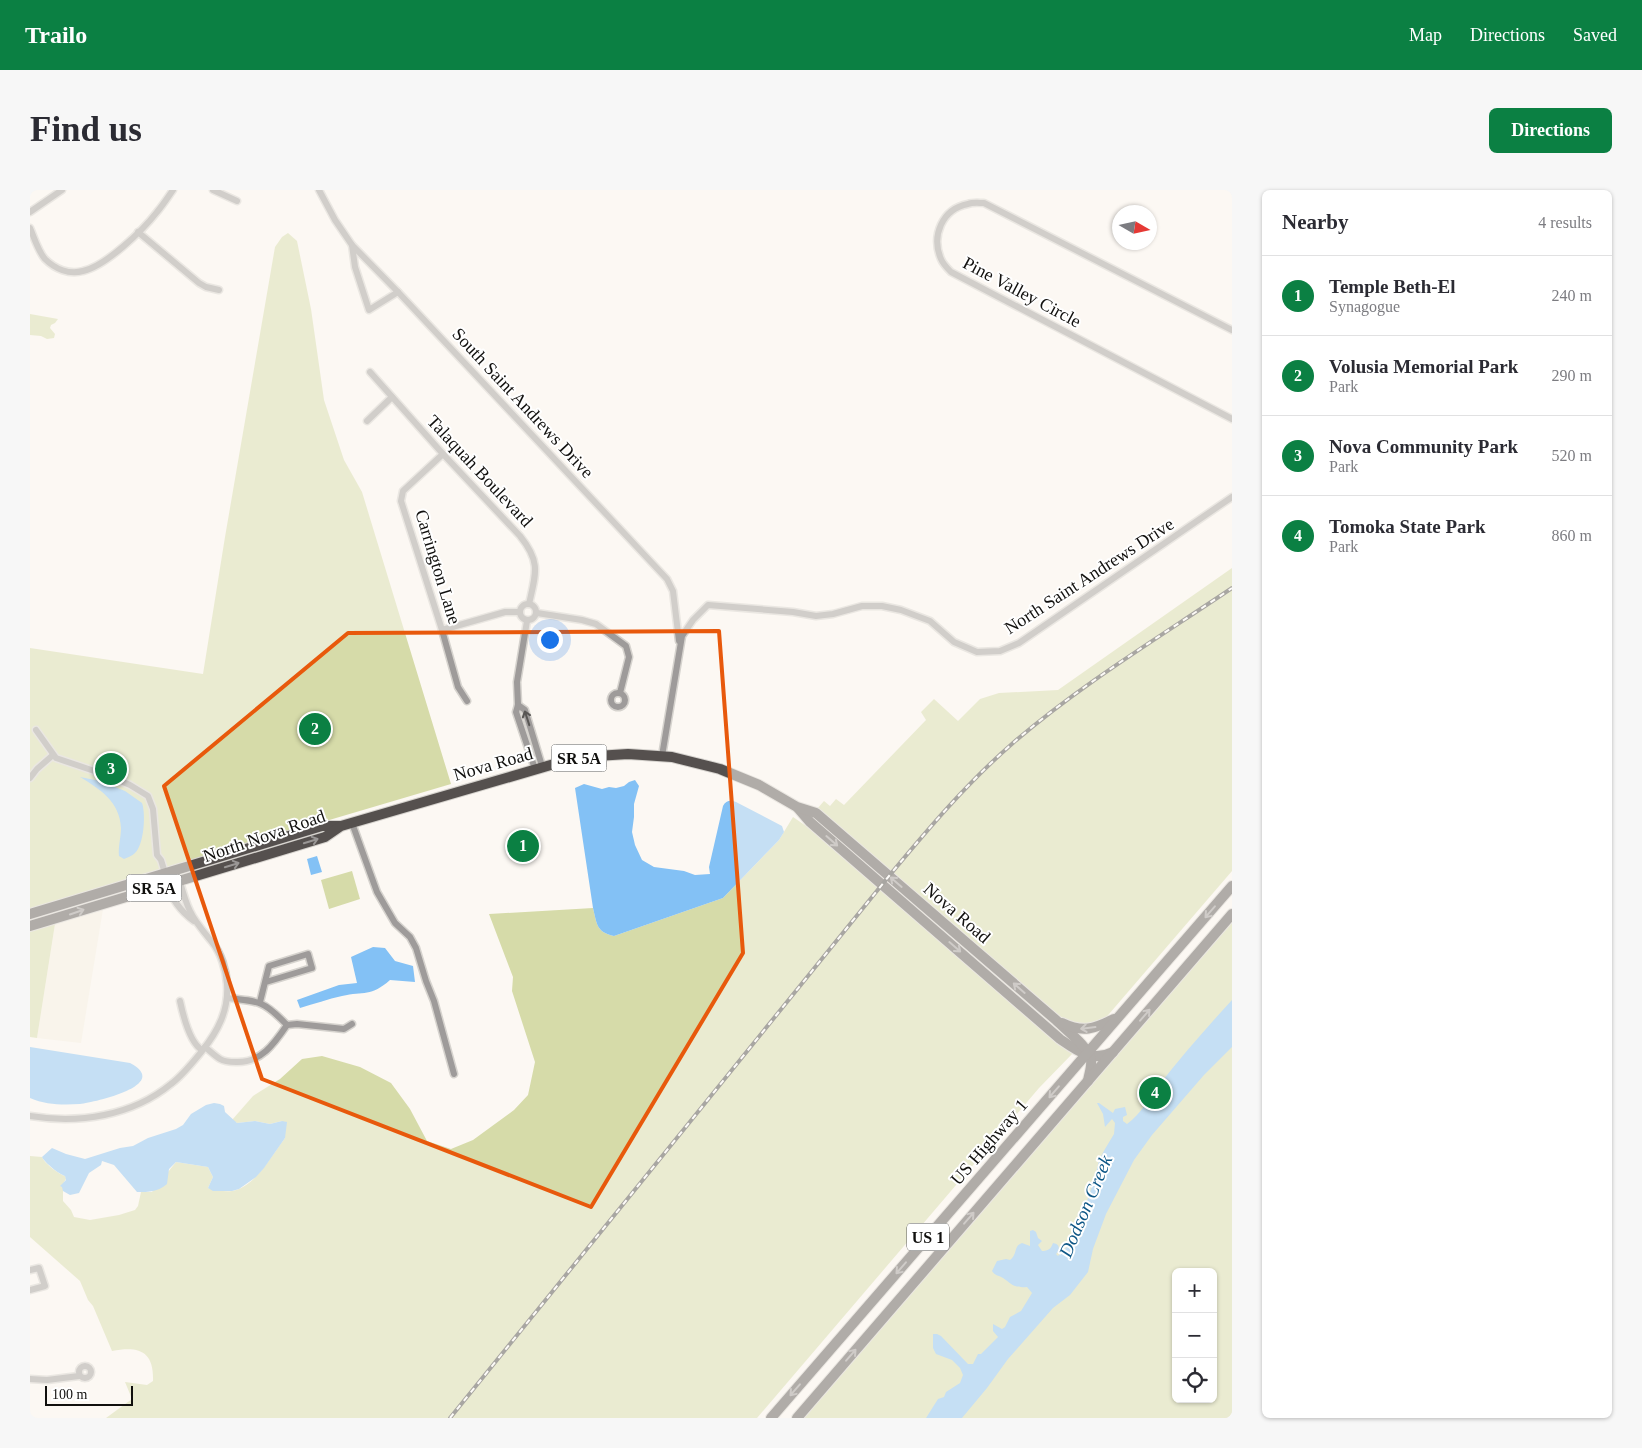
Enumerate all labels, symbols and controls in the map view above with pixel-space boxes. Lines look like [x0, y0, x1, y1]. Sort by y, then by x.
text: Trailo [25, 22, 87, 48]
text: Map [1409, 25, 1442, 45]
text: Directions [1470, 25, 1545, 45]
text: Saved [1573, 25, 1617, 45]
button: Directions [1489, 108, 1612, 153]
text: Find us [30, 110, 142, 149]
north arrow [1112, 205, 1157, 250]
text: Nearby [1282, 210, 1349, 234]
text: 4 results [1538, 214, 1592, 231]
street label: Pine Valley Circle [960, 253, 1084, 332]
text: Temple Beth-El [1329, 276, 1456, 297]
text: 1 [1294, 287, 1302, 304]
text: 240 m [1552, 287, 1592, 304]
text: Synagogue [1329, 298, 1400, 315]
street label: South Saint Andrews Drive [448, 324, 598, 482]
text: Volusia Memorial Park [1329, 356, 1518, 377]
text: 2 [1294, 367, 1302, 384]
text: 290 m [1552, 367, 1592, 384]
text: Park [1329, 378, 1358, 395]
street label: Talaquah Boulevard [423, 411, 537, 531]
text: Nova Community Park [1329, 436, 1518, 457]
text: 3 [1294, 447, 1302, 464]
text: 520 m [1552, 447, 1592, 464]
text: Park [1329, 458, 1358, 475]
street label: Carrington Lane [411, 507, 465, 627]
street label: North Saint Andrews Drive [1001, 514, 1177, 638]
text: Tomoka State Park [1329, 516, 1486, 537]
text: 4 [1294, 527, 1302, 544]
text: 860 m [1552, 527, 1592, 544]
text: Park [1329, 538, 1358, 555]
your location [537, 627, 563, 653]
pin: 2 [299, 710, 331, 748]
one-way arrow [522, 710, 531, 726]
street label: Nova Road [451, 743, 535, 785]
road number: SR 5A [552, 744, 606, 772]
pin: 3 [95, 750, 127, 788]
street label: North Nova Road [200, 806, 328, 866]
pin: 1 [507, 827, 539, 865]
one-way arrow [303, 835, 319, 845]
one-way arrow [826, 835, 839, 846]
one-way arrow [224, 859, 240, 869]
road number: SR 5A [126, 874, 182, 901]
one-way arrow [890, 876, 903, 888]
street label: Nova Road [920, 879, 994, 947]
one-way arrow [1204, 906, 1215, 919]
one-way arrow [68, 907, 84, 916]
one-way arrow [948, 942, 961, 953]
one-way arrow [1013, 983, 1026, 994]
one-way arrow [1139, 1008, 1150, 1021]
one-way arrow [1081, 1023, 1097, 1033]
pin: 4 [1139, 1074, 1171, 1112]
one-way arrow [1048, 1085, 1059, 1098]
street label: US Highway 1 [946, 1095, 1032, 1189]
water label: Dodson Creek [1054, 1152, 1117, 1261]
one-way arrow [963, 1212, 975, 1225]
road number: US 1 [907, 1224, 949, 1250]
one-way arrow [896, 1261, 907, 1274]
map controls [1172, 1268, 1217, 1403]
button: + [1172, 1268, 1217, 1313]
button: − [1172, 1313, 1217, 1358]
one-way arrow [846, 1348, 857, 1361]
button: locate [1172, 1358, 1217, 1403]
scale bar [45, 1383, 132, 1406]
one-way arrow [789, 1384, 801, 1397]
text: 100 m [52, 1387, 87, 1402]

